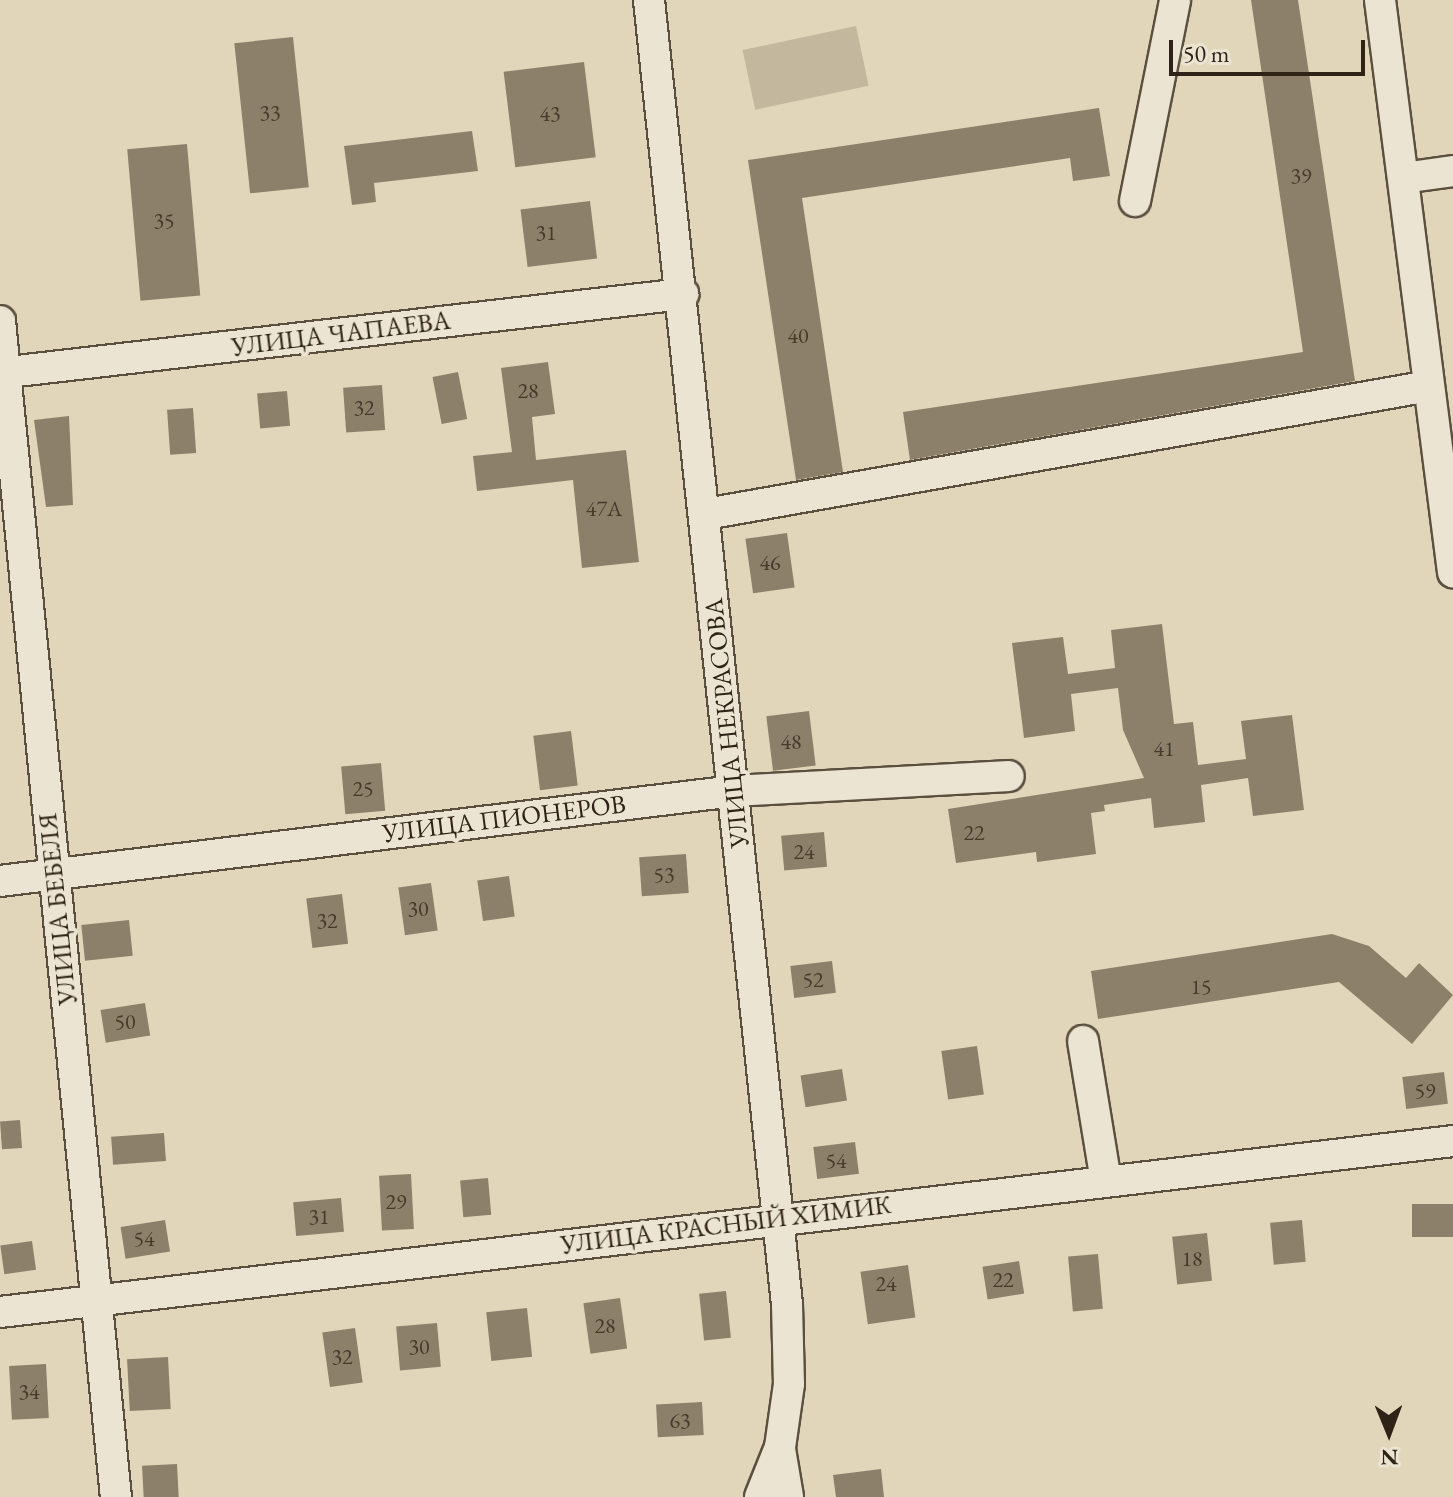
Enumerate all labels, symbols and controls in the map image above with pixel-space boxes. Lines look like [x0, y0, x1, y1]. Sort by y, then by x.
scale bar [1173, 24, 1369, 74]
text: 50 m [1183, 38, 1230, 69]
house number: 33 [259, 100, 281, 126]
house number: 43 [539, 101, 561, 127]
house number: 39 [1290, 163, 1312, 189]
house number: 35 [153, 208, 175, 234]
house number: 31 [535, 220, 557, 246]
street label: УЛИЦА ЧАПАЕВА [230, 305, 452, 363]
house number: 40 [787, 323, 809, 349]
house number: 28 [517, 378, 539, 404]
house number: 32 [353, 395, 375, 421]
house number: 47А [586, 496, 622, 522]
house number: 46 [759, 550, 781, 576]
street label: УЛИЦА НЕКРАСОВА [698, 596, 756, 850]
house number: 48 [780, 729, 802, 755]
house number: 41 [1153, 736, 1175, 762]
house number: 25 [352, 776, 374, 802]
street label: УЛИЦА ПИОНЕРОВ [381, 789, 627, 849]
street label: УЛИЦА БЕБЕЛЯ [32, 811, 84, 1007]
house number: 22 [963, 820, 985, 846]
house number: 24 [793, 839, 815, 865]
house number: 53 [653, 862, 675, 888]
house number: 30 [407, 896, 429, 922]
house number: 32 [316, 908, 338, 934]
house number: 52 [802, 967, 824, 993]
house number: 15 [1190, 974, 1212, 1000]
house number: 50 [114, 1009, 136, 1035]
house number: 59 [1414, 1078, 1436, 1104]
house number: 54 [825, 1148, 847, 1174]
house number: 29 [385, 1189, 407, 1215]
street label: УЛИЦА КРАСНЫЙ ХИМИК [559, 1189, 893, 1261]
house number: 31 [308, 1204, 330, 1230]
house number: 54 [133, 1226, 155, 1252]
house number: 18 [1181, 1246, 1203, 1272]
house number: 22 [992, 1267, 1014, 1293]
house number: 24 [875, 1271, 897, 1297]
house number: 28 [594, 1313, 616, 1339]
house number: 30 [408, 1334, 430, 1360]
house number: 32 [331, 1344, 353, 1370]
house number: 34 [18, 1379, 40, 1405]
north arrow [1349, 1393, 1429, 1473]
house number: 63 [669, 1408, 691, 1434]
text: N [1380, 1443, 1399, 1472]

